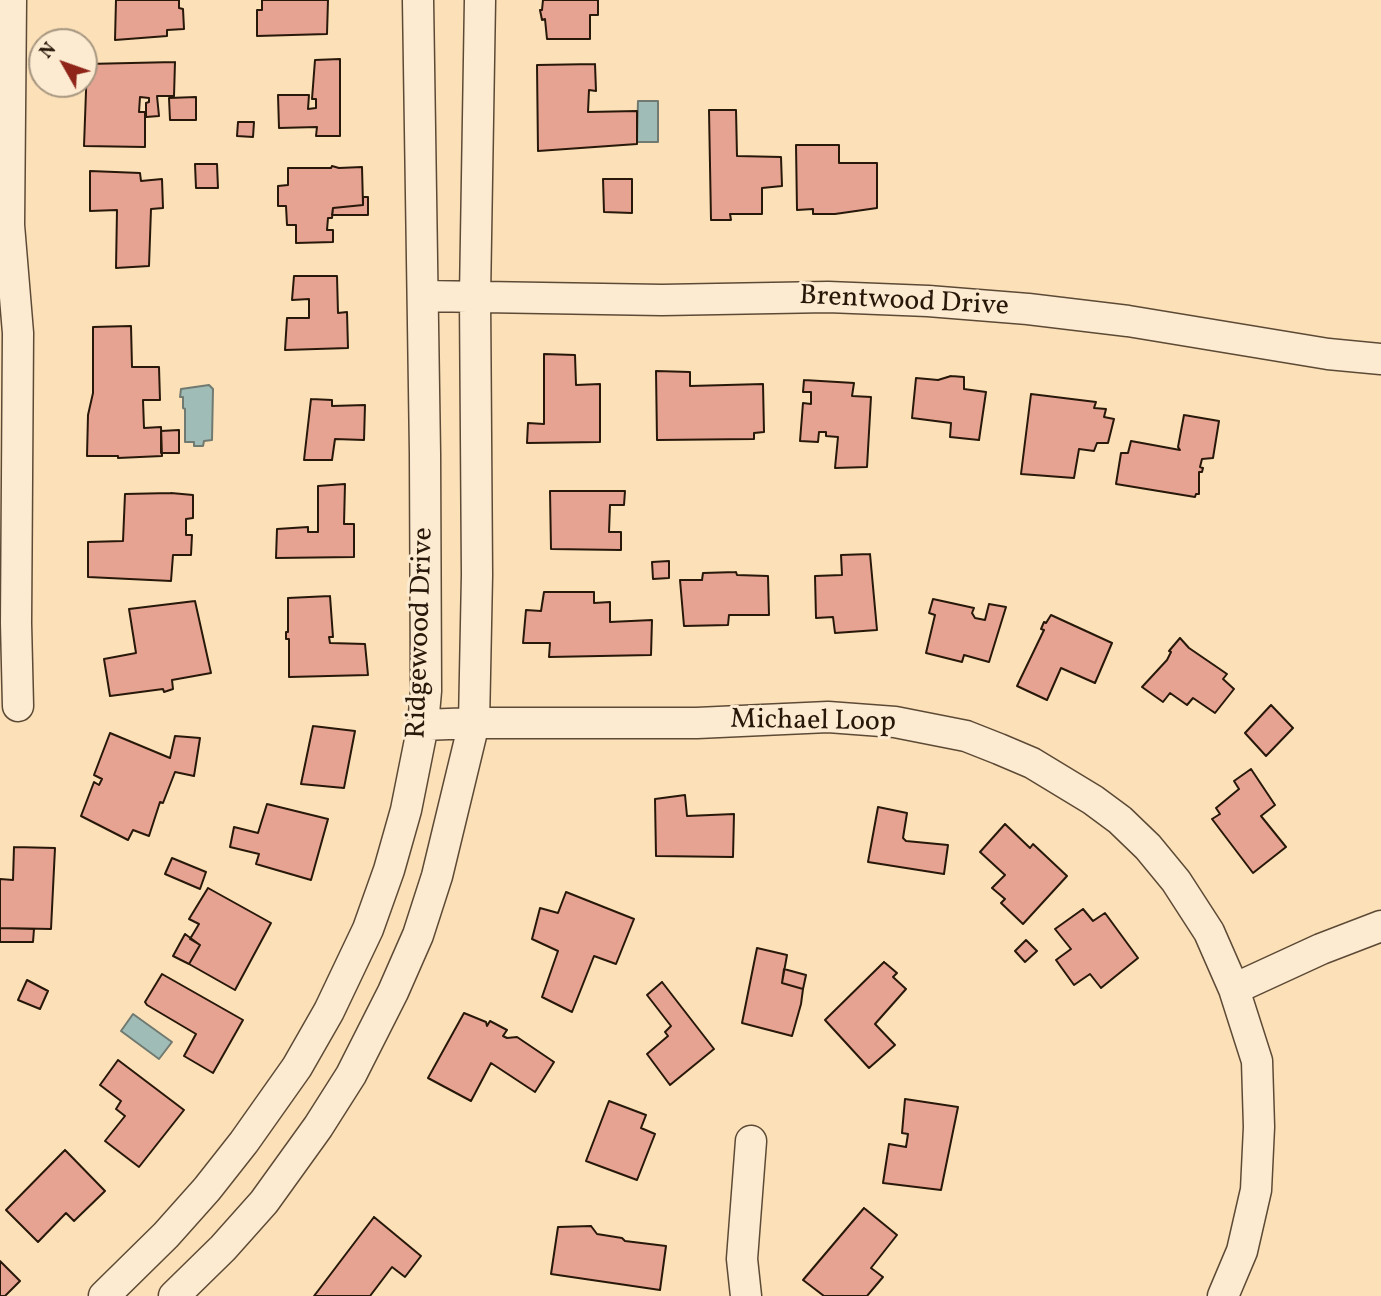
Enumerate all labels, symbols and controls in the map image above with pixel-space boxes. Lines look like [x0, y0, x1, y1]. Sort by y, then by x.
north arrow [28, 28, 98, 98]
text: N [34, 37, 63, 64]
street label: Brentwood Drive [798, 281, 1010, 325]
street label: Ridgewood Drive [402, 527, 442, 739]
street label: Michael Loop [730, 705, 896, 741]

